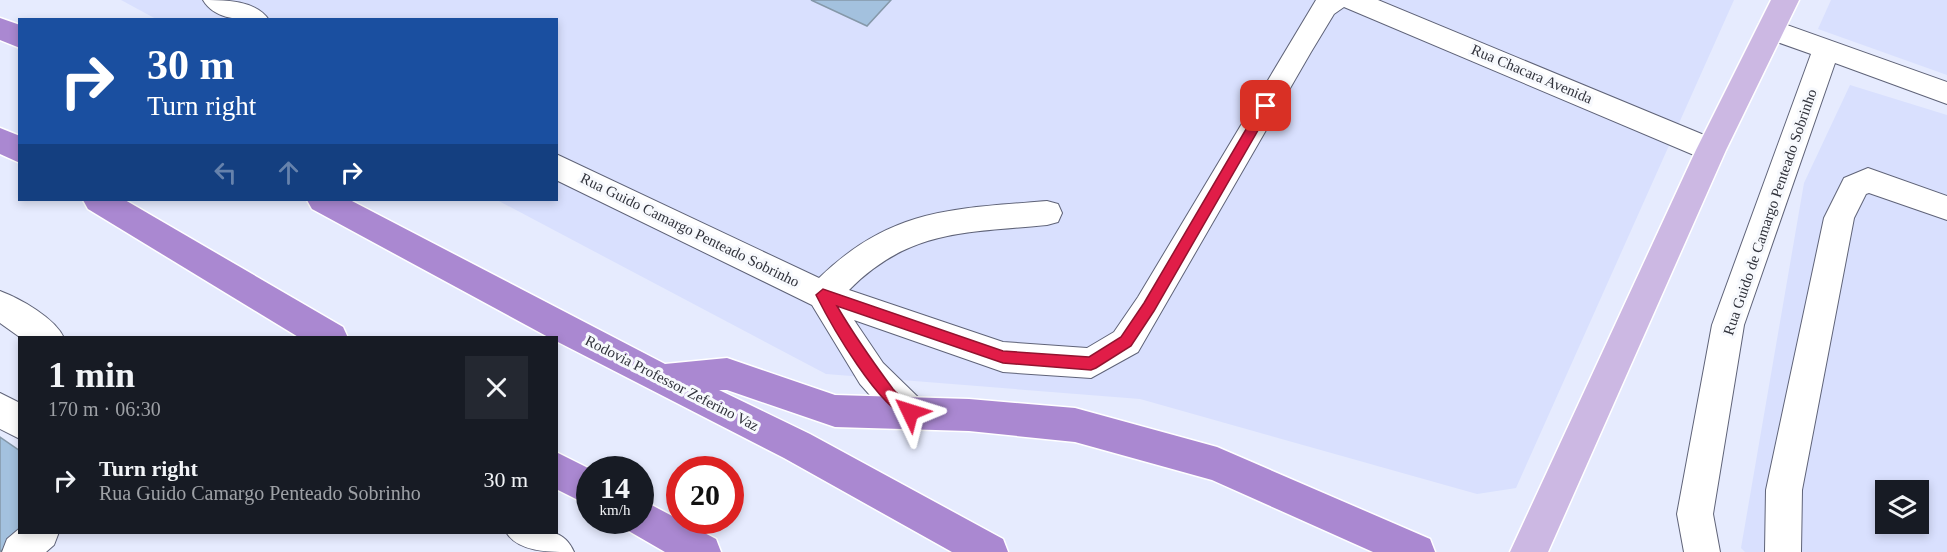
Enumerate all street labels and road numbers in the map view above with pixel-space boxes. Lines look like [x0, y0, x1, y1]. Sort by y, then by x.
street label: Rua Chacara Avenida [1469, 41, 1595, 107]
street label: Rua Guido de Camargo Penteado Sobrinho [1720, 87, 1820, 337]
street label: Rua Guido Camargo Penteado Sobrinho [578, 170, 802, 290]
street label: Rodovia Professor Zeferino Vaz [583, 332, 762, 434]

